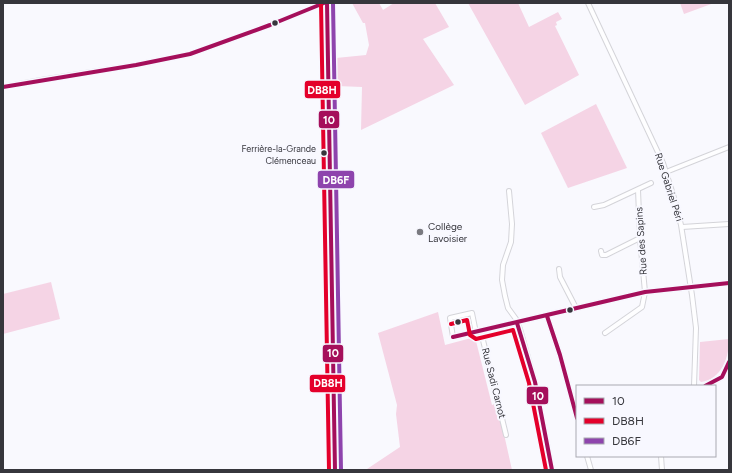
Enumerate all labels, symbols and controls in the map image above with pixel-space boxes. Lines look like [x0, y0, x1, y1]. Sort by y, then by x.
unlabelled marker [270, 18, 280, 28]
line badge: DB8H [304, 80, 341, 99]
text: DB8H [307, 84, 337, 97]
line badge: 10 [318, 110, 340, 129]
text: 10 [323, 114, 335, 127]
place label: Ferrière-la-Grande Clémenceau [241, 143, 316, 166]
marker: Ferrière-la-Grande Clémenceau [319, 148, 329, 158]
street label: Rue Gabriel Péri [652, 151, 686, 223]
line badge: DB6F [317, 170, 355, 189]
text: DB6F [323, 174, 349, 187]
street label: Rue des Sapins [632, 206, 650, 275]
place label: Collège Lavoisier [428, 220, 468, 245]
marker: Collège Lavoisier [415, 227, 425, 237]
unlabelled marker [565, 305, 575, 315]
unlabelled marker [453, 317, 463, 327]
line badge: 10 [322, 344, 344, 363]
street label: Rue Sadi Carnot [479, 346, 509, 420]
text: 10 [327, 347, 339, 360]
line badge: DB8H [309, 374, 346, 393]
text: DB8H [313, 377, 343, 390]
legend [576, 385, 716, 457]
line badge: 10 [526, 386, 549, 405]
text: 10 [532, 390, 544, 403]
text: 10 [612, 394, 625, 408]
text: DB8H [612, 414, 644, 428]
text: DB6F [612, 434, 641, 448]

